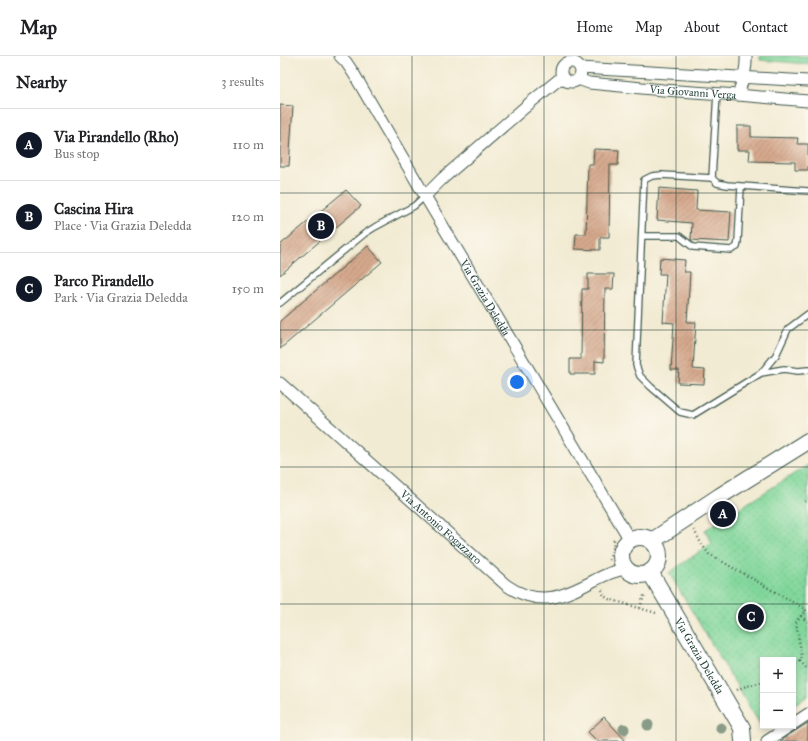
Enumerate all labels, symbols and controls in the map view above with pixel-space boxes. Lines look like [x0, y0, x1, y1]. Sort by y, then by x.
text: Map [20, 16, 57, 39]
text: Home [576, 19, 613, 36]
text: Map [635, 19, 662, 36]
text: About [684, 19, 720, 36]
text: Contact [742, 19, 788, 36]
text: Nearby [16, 72, 67, 93]
text: 3 results [221, 74, 264, 90]
street label: Via Giovanni Verga [648, 83, 737, 102]
text: Via Pirandello (Rho) [54, 128, 179, 146]
text: A [25, 137, 33, 153]
text: 110 m [232, 137, 264, 153]
text: Bus stop [54, 146, 100, 162]
text: Cascina Hira [54, 200, 133, 218]
text: B [25, 209, 33, 225]
text: 120 m [231, 209, 264, 225]
pin: B [308, 211, 334, 241]
text: Place · Via Grazia Deledda [54, 218, 192, 234]
street label: Via Grazia Deledda [457, 256, 513, 338]
text: Parco Pirandello [54, 272, 154, 290]
text: C [25, 281, 33, 297]
text: 150 m [232, 281, 264, 297]
text: Park · Via Grazia Deledda [54, 290, 188, 306]
your location [507, 372, 527, 392]
street label: Via Antonio Fogazzaro [397, 487, 484, 567]
pin: A [710, 499, 736, 529]
pin: C [738, 602, 764, 632]
street label: Via Grazia Deledda [671, 614, 727, 697]
map controls [760, 657, 796, 729]
button: + [760, 657, 796, 693]
button: − [760, 693, 796, 729]

